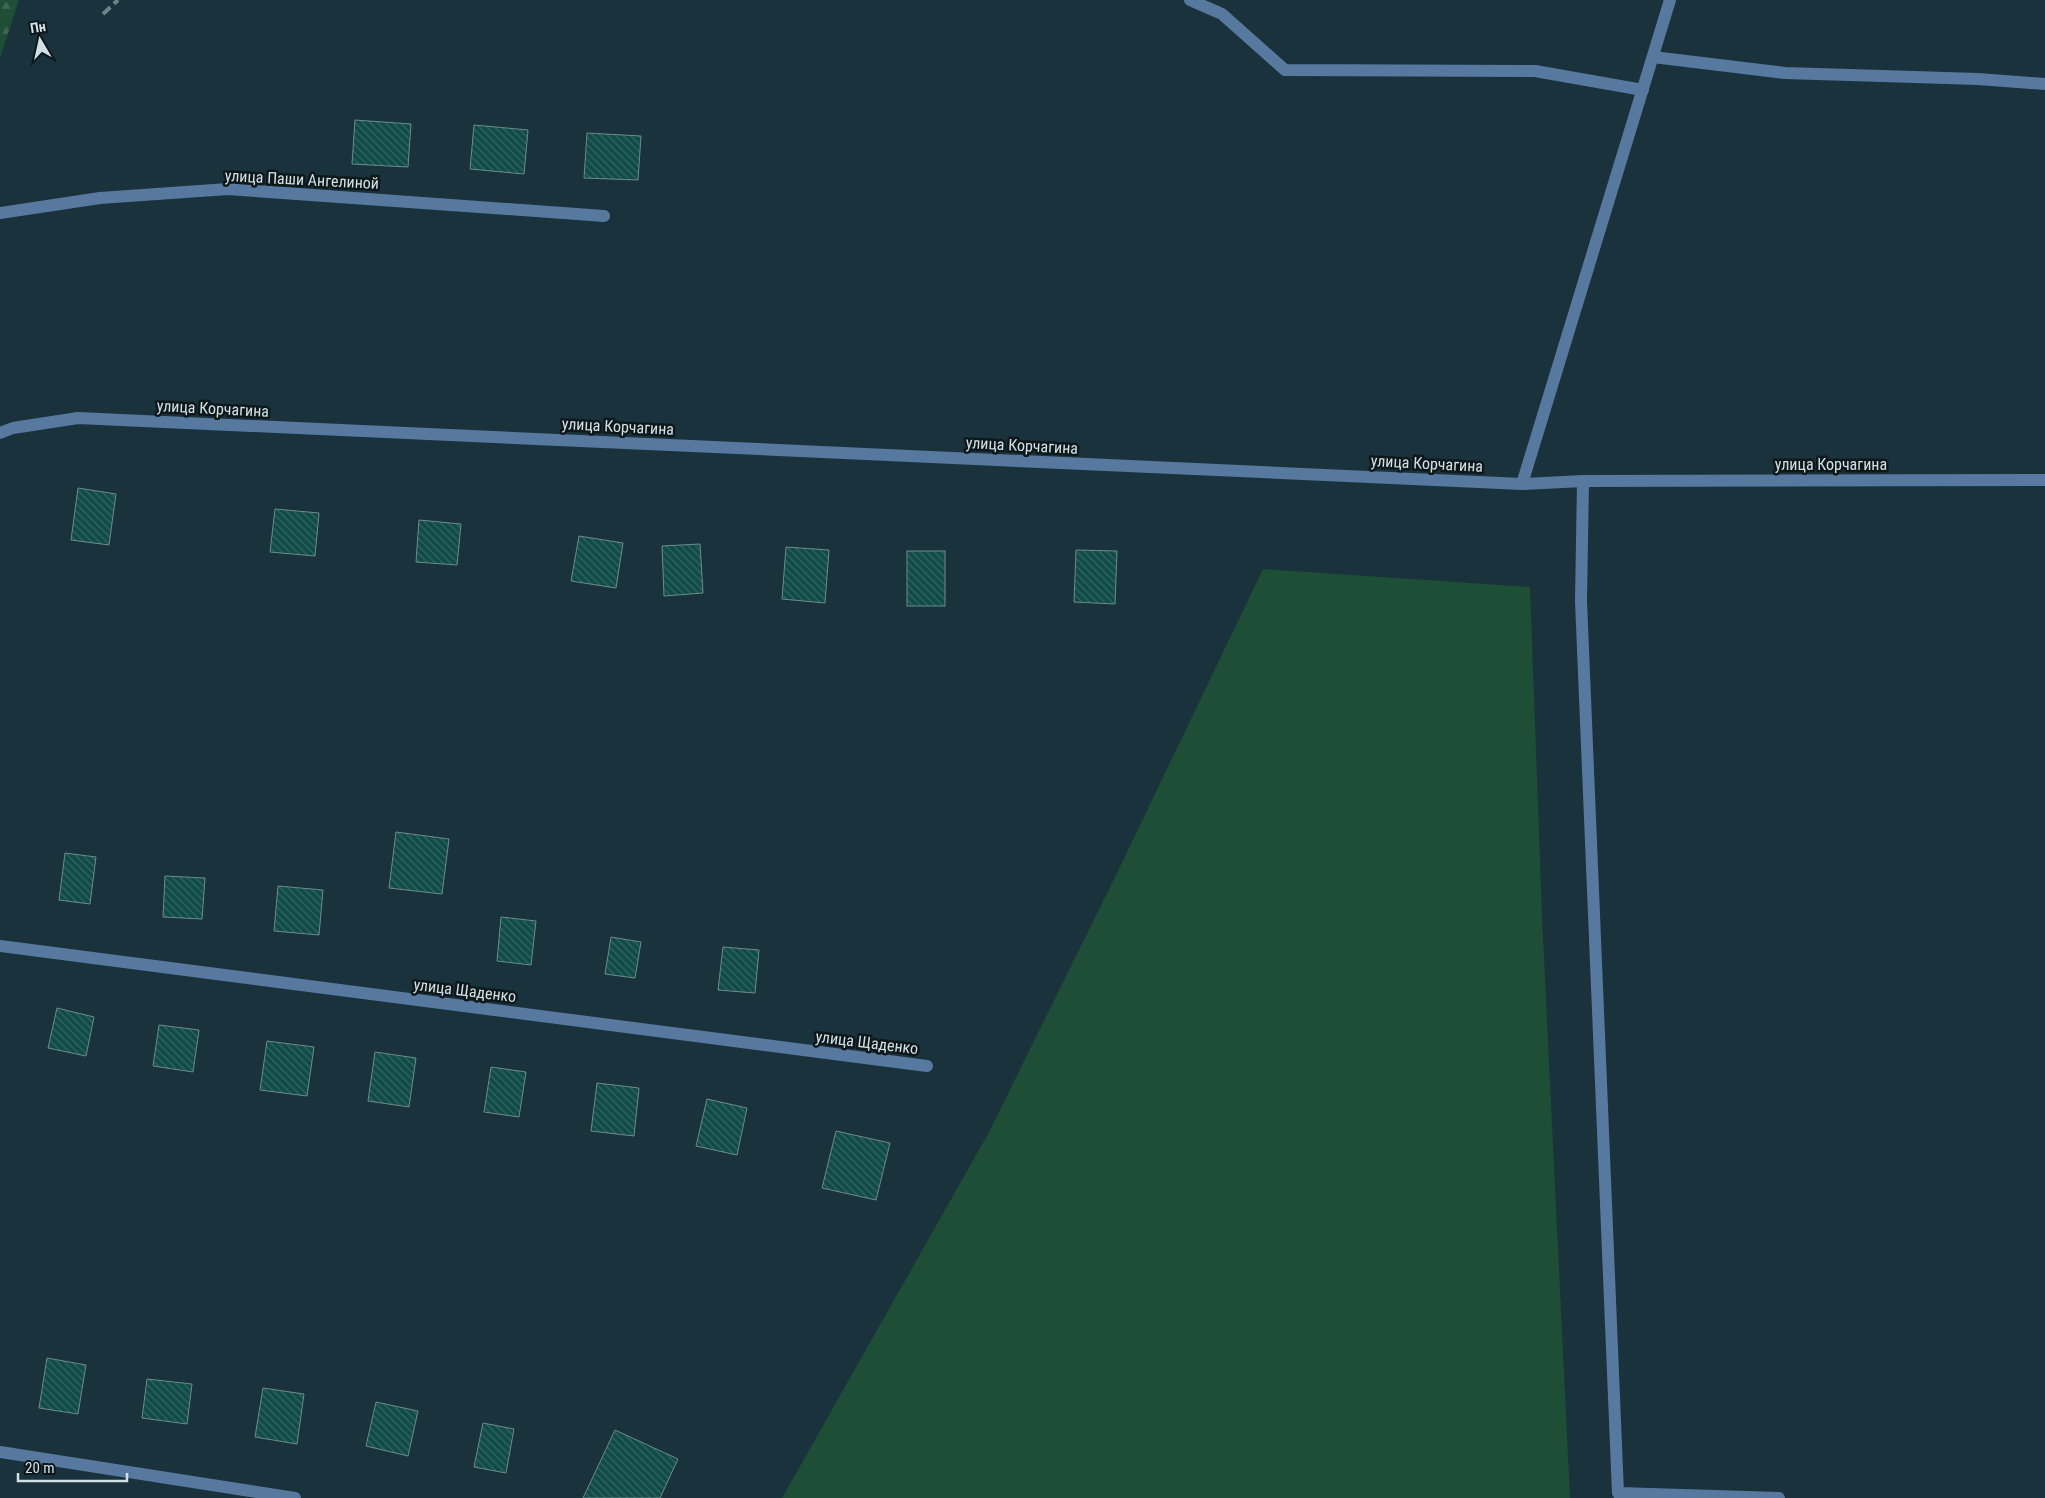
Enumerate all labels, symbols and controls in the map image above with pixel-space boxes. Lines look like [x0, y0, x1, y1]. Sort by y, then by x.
north arrow [15, 15, 65, 65]
text: Пн [29, 18, 47, 36]
street label: улица Паши Ангелиной [224, 166, 380, 193]
street label: улица Корчагина [156, 396, 270, 421]
street label: улица Корчагина [561, 414, 675, 439]
street label: улица Корчагина [965, 433, 1079, 458]
street label: улица Корчагина [1370, 451, 1484, 476]
street label: улица Корчагина [1775, 455, 1887, 474]
street label: улица Щаденко [413, 975, 517, 1006]
street label: улица Щаденко [815, 1027, 919, 1058]
scale bar [18, 1450, 126, 1482]
text: 20 m [25, 1459, 55, 1477]

